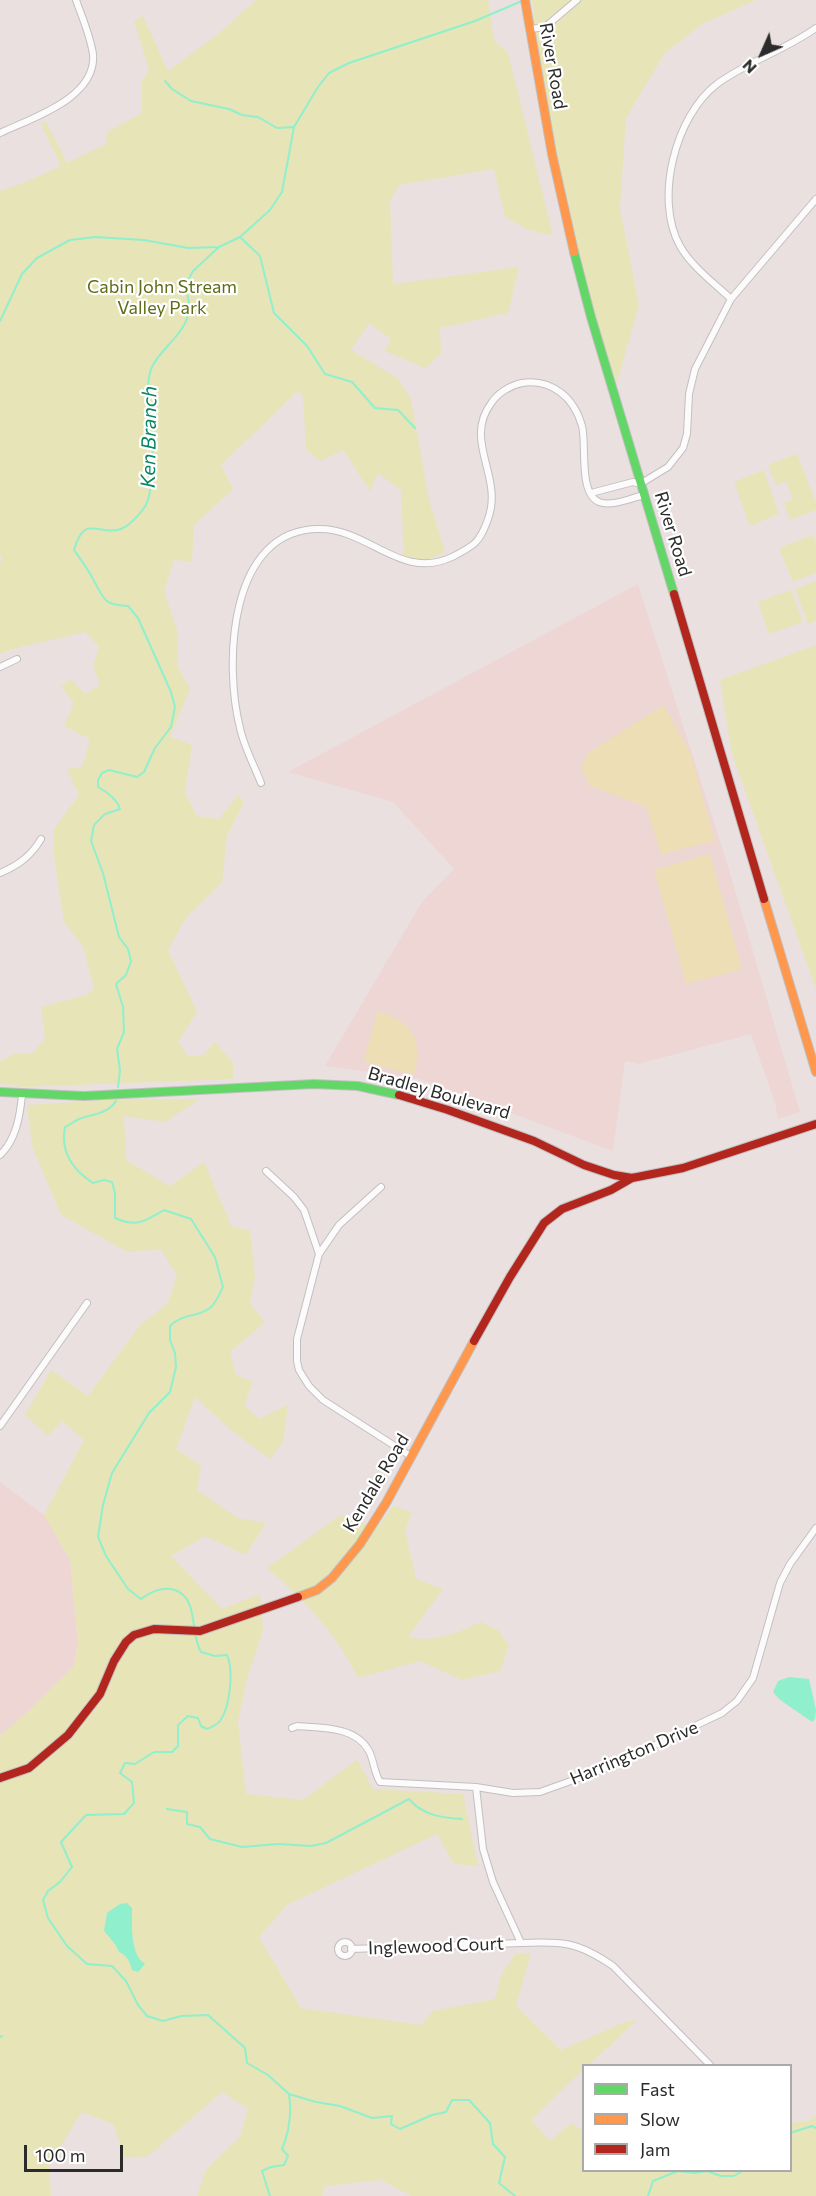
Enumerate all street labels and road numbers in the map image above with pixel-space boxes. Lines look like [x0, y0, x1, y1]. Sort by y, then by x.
street label: River Road [535, 21, 571, 111]
street label: River Road [650, 489, 696, 579]
street label: Bradley Boulevard [365, 1062, 513, 1124]
street label: Kendale Road [338, 1430, 414, 1536]
street label: Harrington Drive [567, 1716, 701, 1790]
street label: Inglewood Court [368, 1933, 504, 1959]

